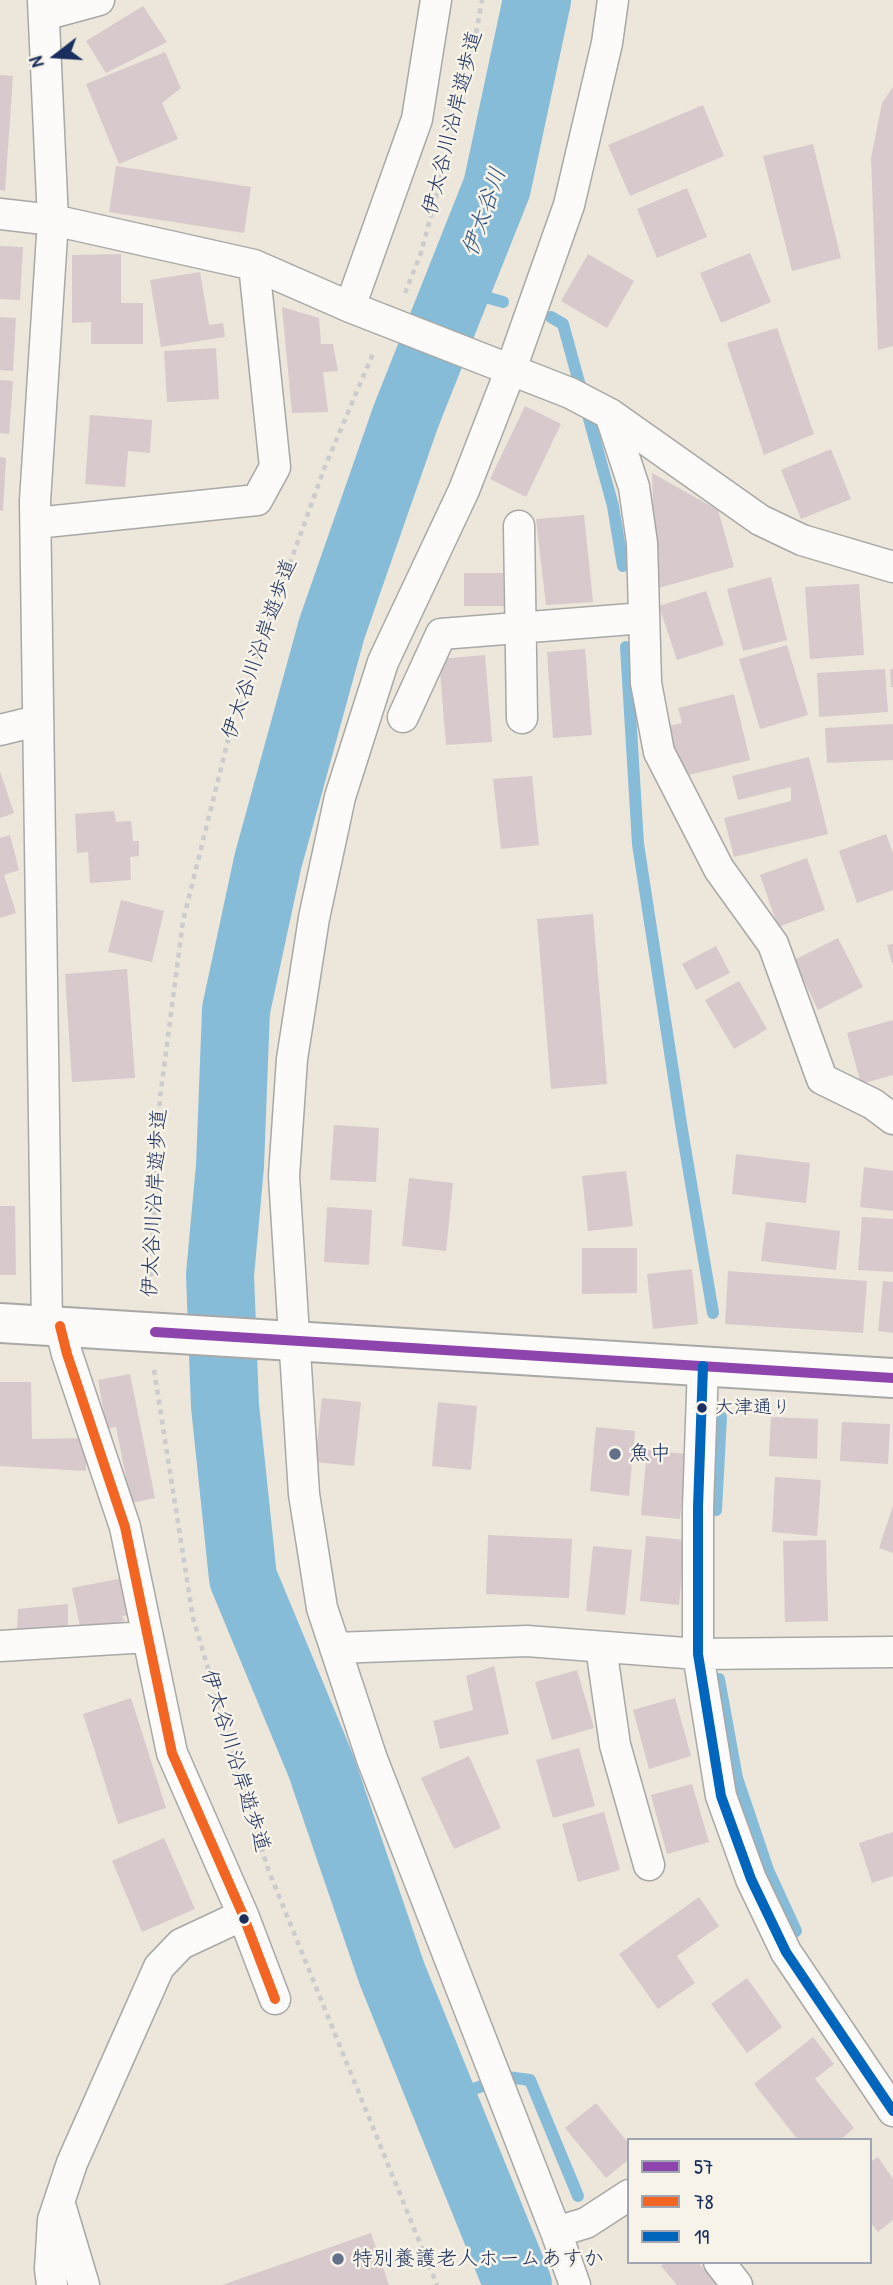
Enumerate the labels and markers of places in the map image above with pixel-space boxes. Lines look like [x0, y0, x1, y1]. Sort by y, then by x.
place label: 大津通り [715, 1397, 791, 1419]
marker: 大津通り [695, 1401, 709, 1415]
place label: 魚中 [629, 1441, 671, 1467]
marker: 魚中 [607, 1446, 623, 1462]
unlabelled marker [237, 1912, 251, 1926]
place label: 特別養護老人ホームあすか [352, 2246, 604, 2272]
marker: 特別養護老人ホームあすか [330, 2251, 346, 2267]

